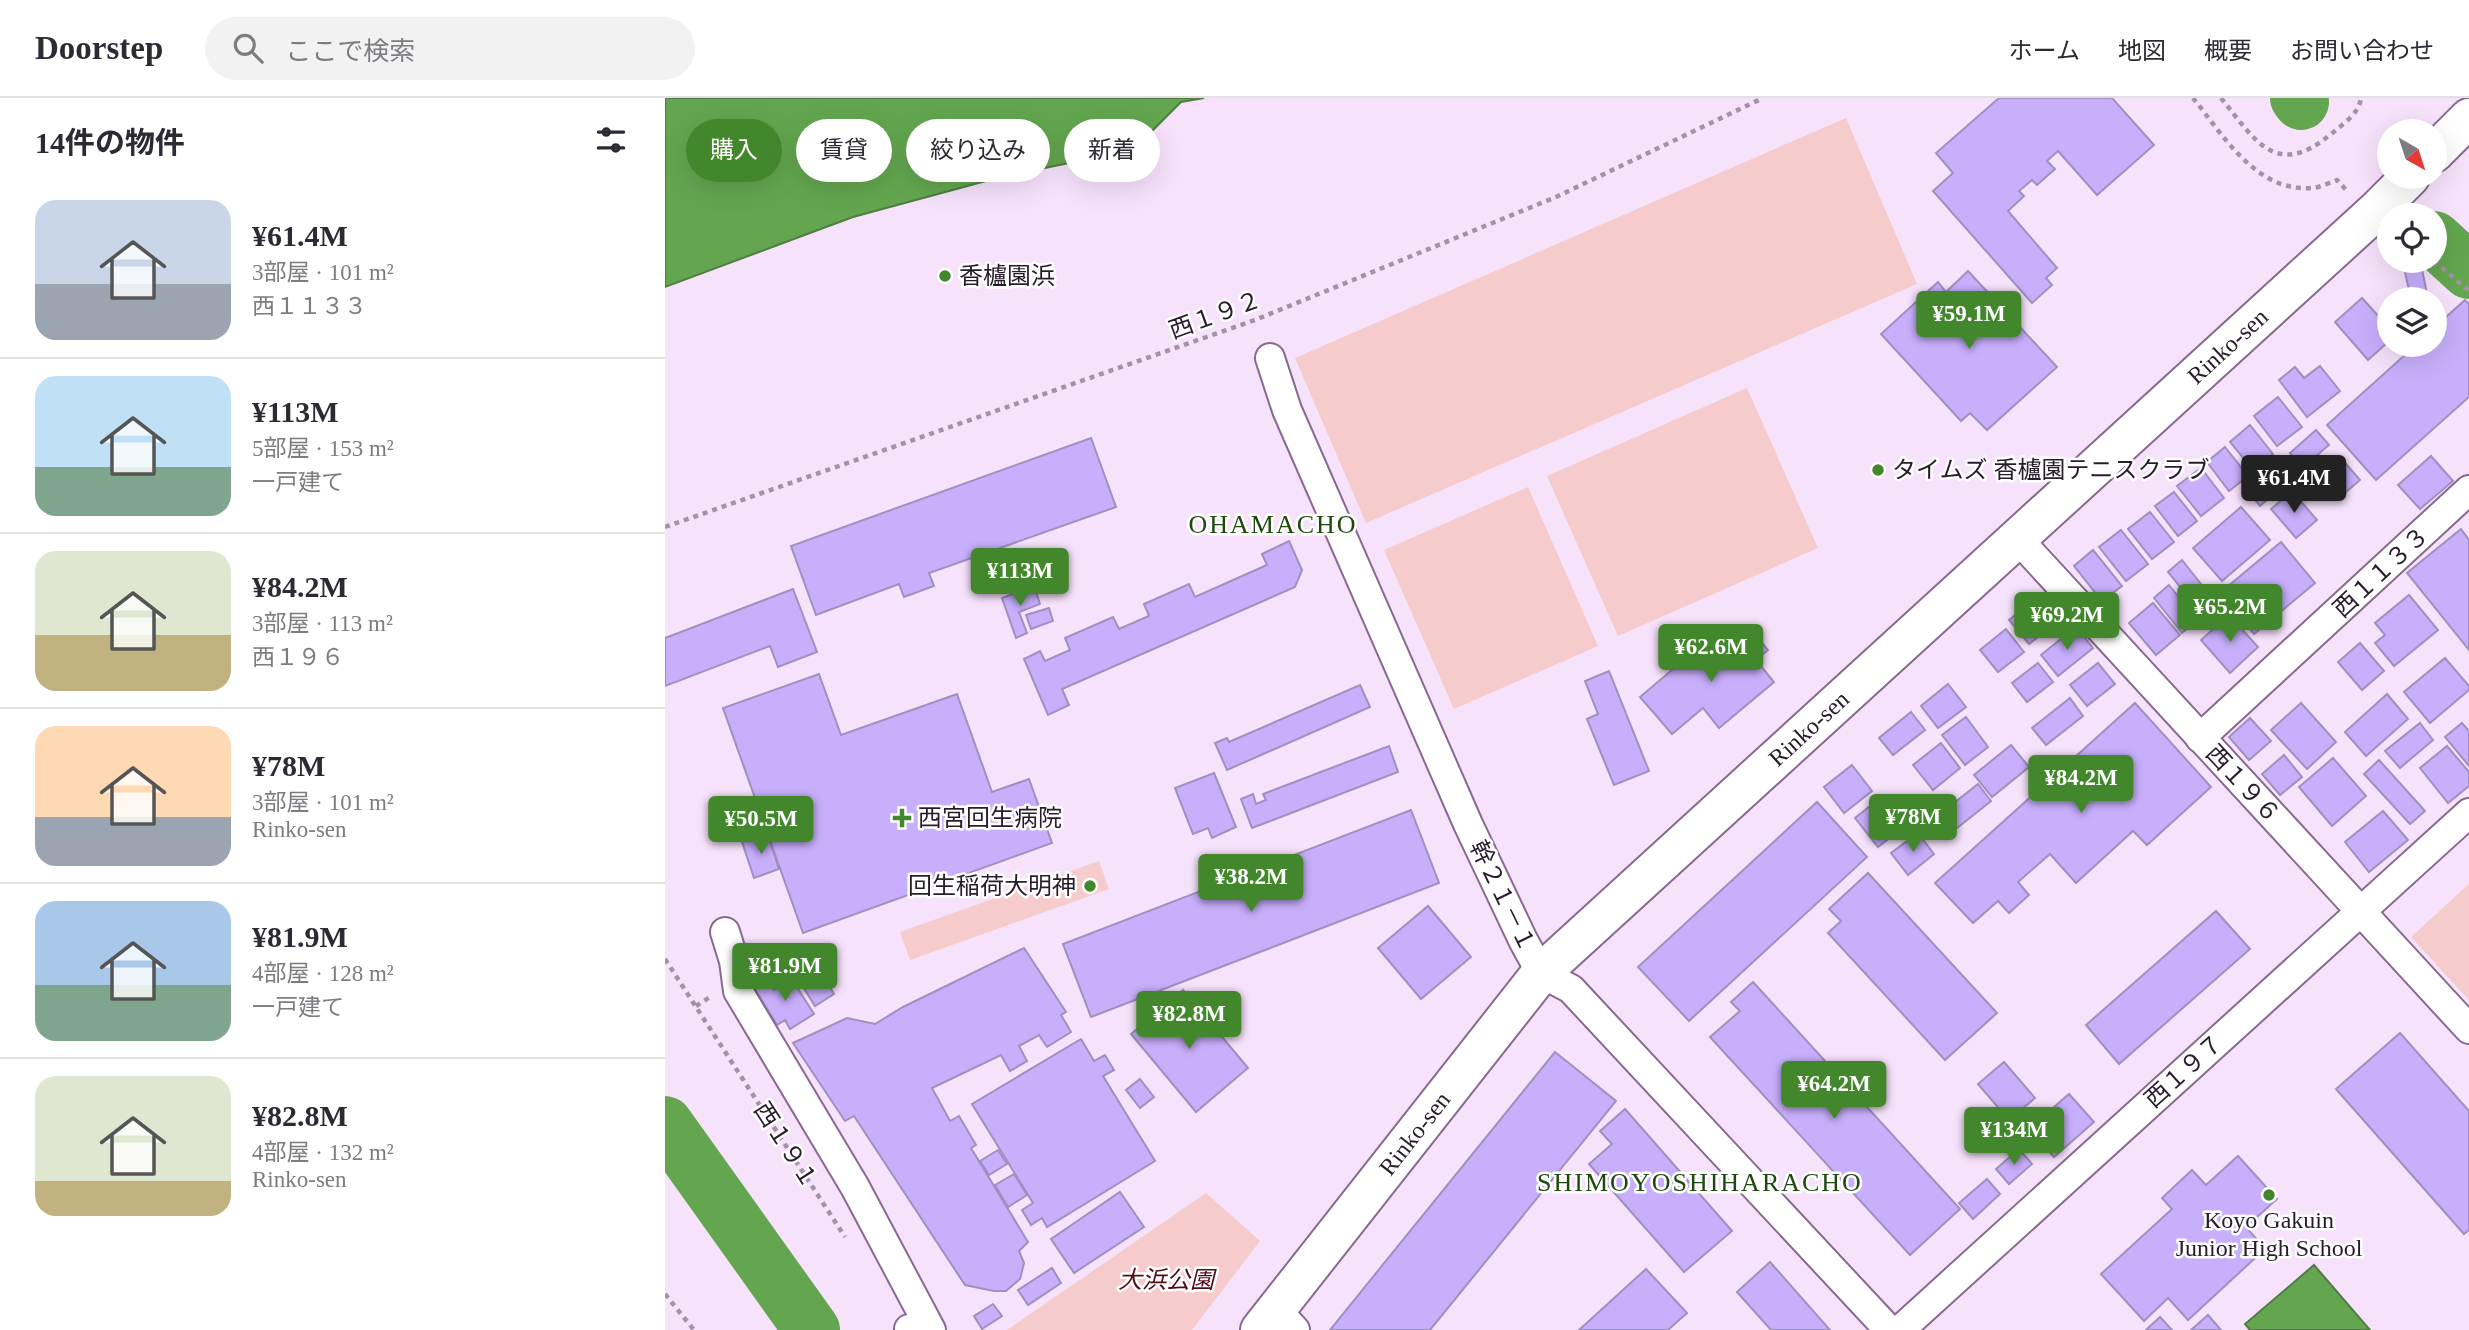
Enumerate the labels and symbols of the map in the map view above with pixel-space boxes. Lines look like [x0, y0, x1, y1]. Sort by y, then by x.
north arrow [2377, 119, 2447, 189]
place label: 香櫨園浜 [959, 263, 1055, 289]
marker: 香櫨園浜 [937, 268, 953, 284]
street label: 西１９２ [1165, 286, 1265, 344]
pin: ¥59.1M [1912, 292, 2026, 351]
street label: Rinko-sen [2182, 303, 2273, 389]
pin: ¥61.4M [2237, 456, 2351, 515]
place label: タイムズ 香櫨園テニスクラブ [1892, 457, 2210, 483]
marker: タイムズ 香櫨園テニスクラブ [1870, 462, 1886, 478]
district label: OHAMACHO [1188, 510, 1358, 539]
street label: 西１１３３ [2328, 522, 2434, 622]
pin: ¥113M [971, 548, 1069, 608]
pin: ¥65.2M [2173, 584, 2287, 644]
pin: ¥69.2M [2010, 592, 2124, 652]
pin: ¥62.6M [1654, 624, 1768, 684]
street label: Rinko-sen [1764, 686, 1854, 771]
street label: 西１９６ [2201, 740, 2285, 828]
pin: ¥84.2M [2024, 756, 2138, 815]
pin: ¥78M [1872, 794, 1954, 854]
pin: ¥50.5M [704, 796, 818, 856]
place label: 西宮回生病院 [918, 805, 1062, 831]
marker: 西宮回生病院 [892, 808, 912, 828]
street label: 幹２１－１ [1465, 836, 1541, 956]
pin: ¥38.2M [1194, 854, 1308, 914]
place label: 回生稲荷大明神 [908, 873, 1076, 899]
marker: 回生稲荷大明神 [1082, 878, 1098, 894]
pin: ¥81.9M [728, 944, 842, 1003]
pin: ¥82.8M [1132, 992, 1246, 1051]
street label: 西１９７ [2140, 1029, 2228, 1113]
pin: ¥64.2M [1777, 1062, 1891, 1121]
street label: Rinko-sen [1374, 1087, 1455, 1180]
street label: 西１９１ [749, 1098, 823, 1192]
pin: ¥134M [1965, 1108, 2063, 1167]
district label: SHIMOYOSHIHARACHO [1537, 1168, 1863, 1197]
marker: Koyo Gakuin Junior High School [2261, 1187, 2277, 1203]
place label: Koyo Gakuin Junior High School [2176, 1207, 2363, 1261]
park label: 大浜公園 [1118, 1267, 1217, 1293]

